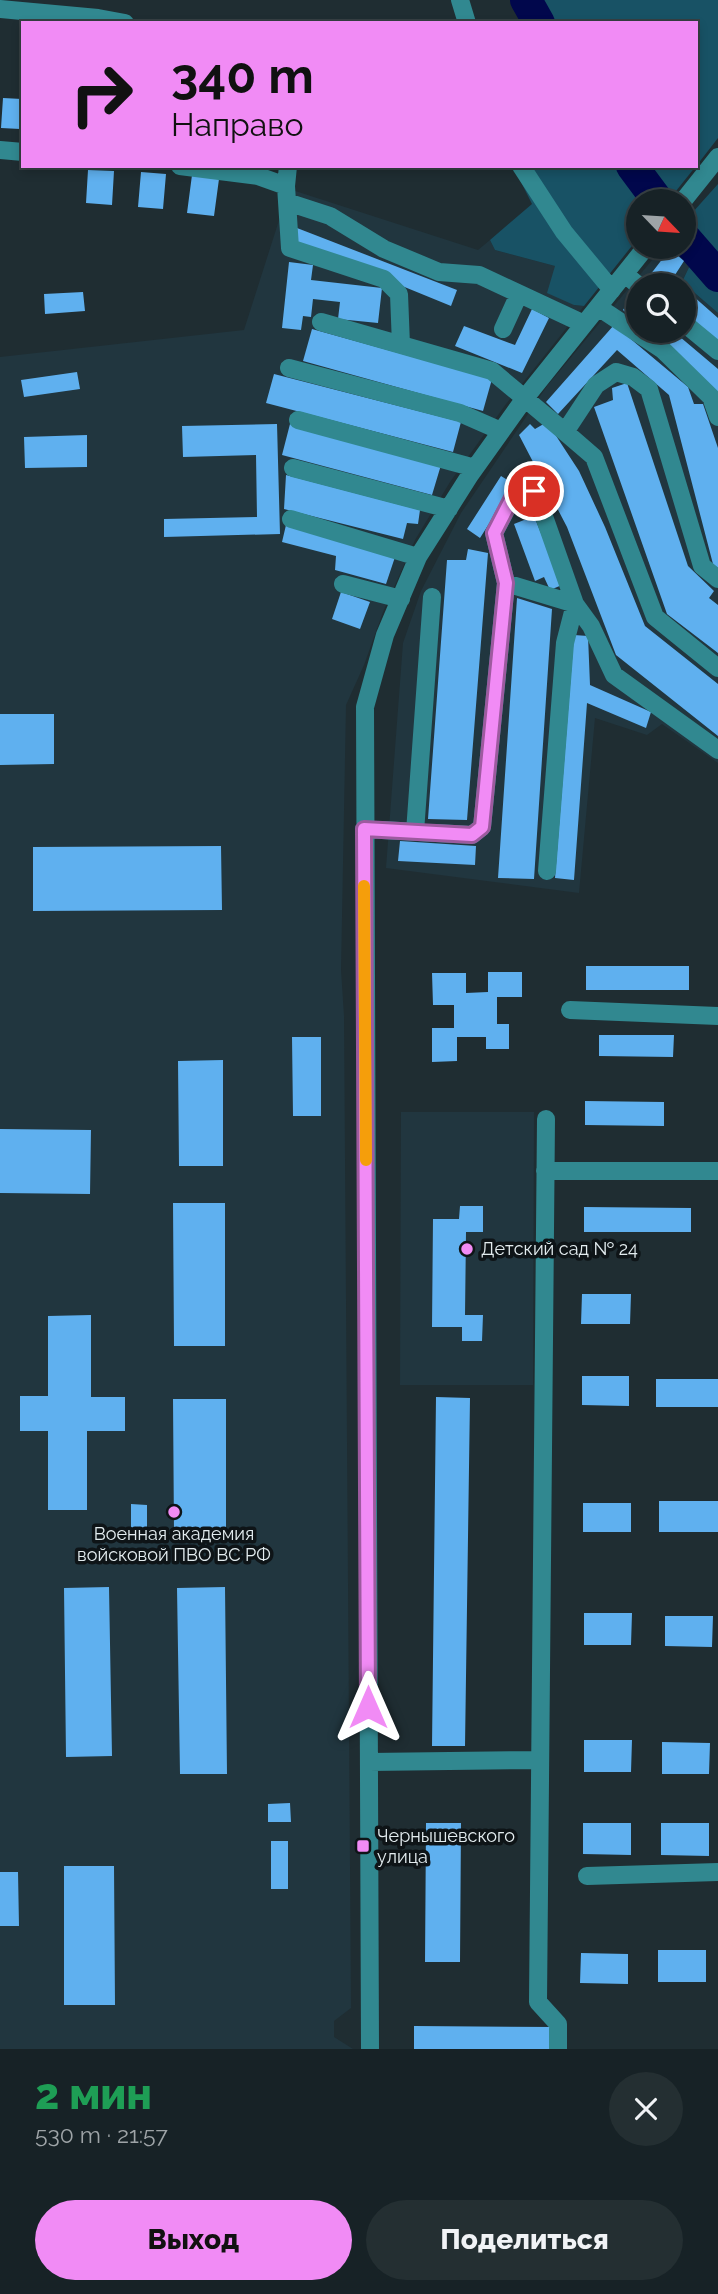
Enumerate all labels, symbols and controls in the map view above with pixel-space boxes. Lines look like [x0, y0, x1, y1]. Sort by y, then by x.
text: 340 m [171, 47, 314, 104]
icon: right [56, 49, 147, 140]
text: Направо [171, 106, 303, 143]
north arrow [626, 189, 696, 259]
map controls [626, 189, 696, 343]
button: search [626, 273, 696, 343]
pin [504, 461, 564, 521]
icon: arrive [515, 472, 553, 510]
place label: Детский сад № 24 [481, 1238, 638, 1259]
marker: Детский сад № 24 [459, 1241, 475, 1257]
marker: Военная академия войсковой ПВО ВС РФ [166, 1504, 182, 1520]
place label: Военная академия войсковой ПВО ВС РФ [77, 1523, 271, 1565]
position arrow [331, 1670, 405, 1744]
place label: Чернышевского улица [377, 1825, 515, 1867]
marker: Чернышевского улица [355, 1838, 371, 1854]
text: 2 мин [35, 2070, 152, 2119]
button: close [609, 2072, 683, 2146]
text: 530 m · 21:57 [35, 2121, 168, 2148]
button: Выход [35, 2200, 352, 2280]
button: Поделиться [366, 2200, 683, 2280]

